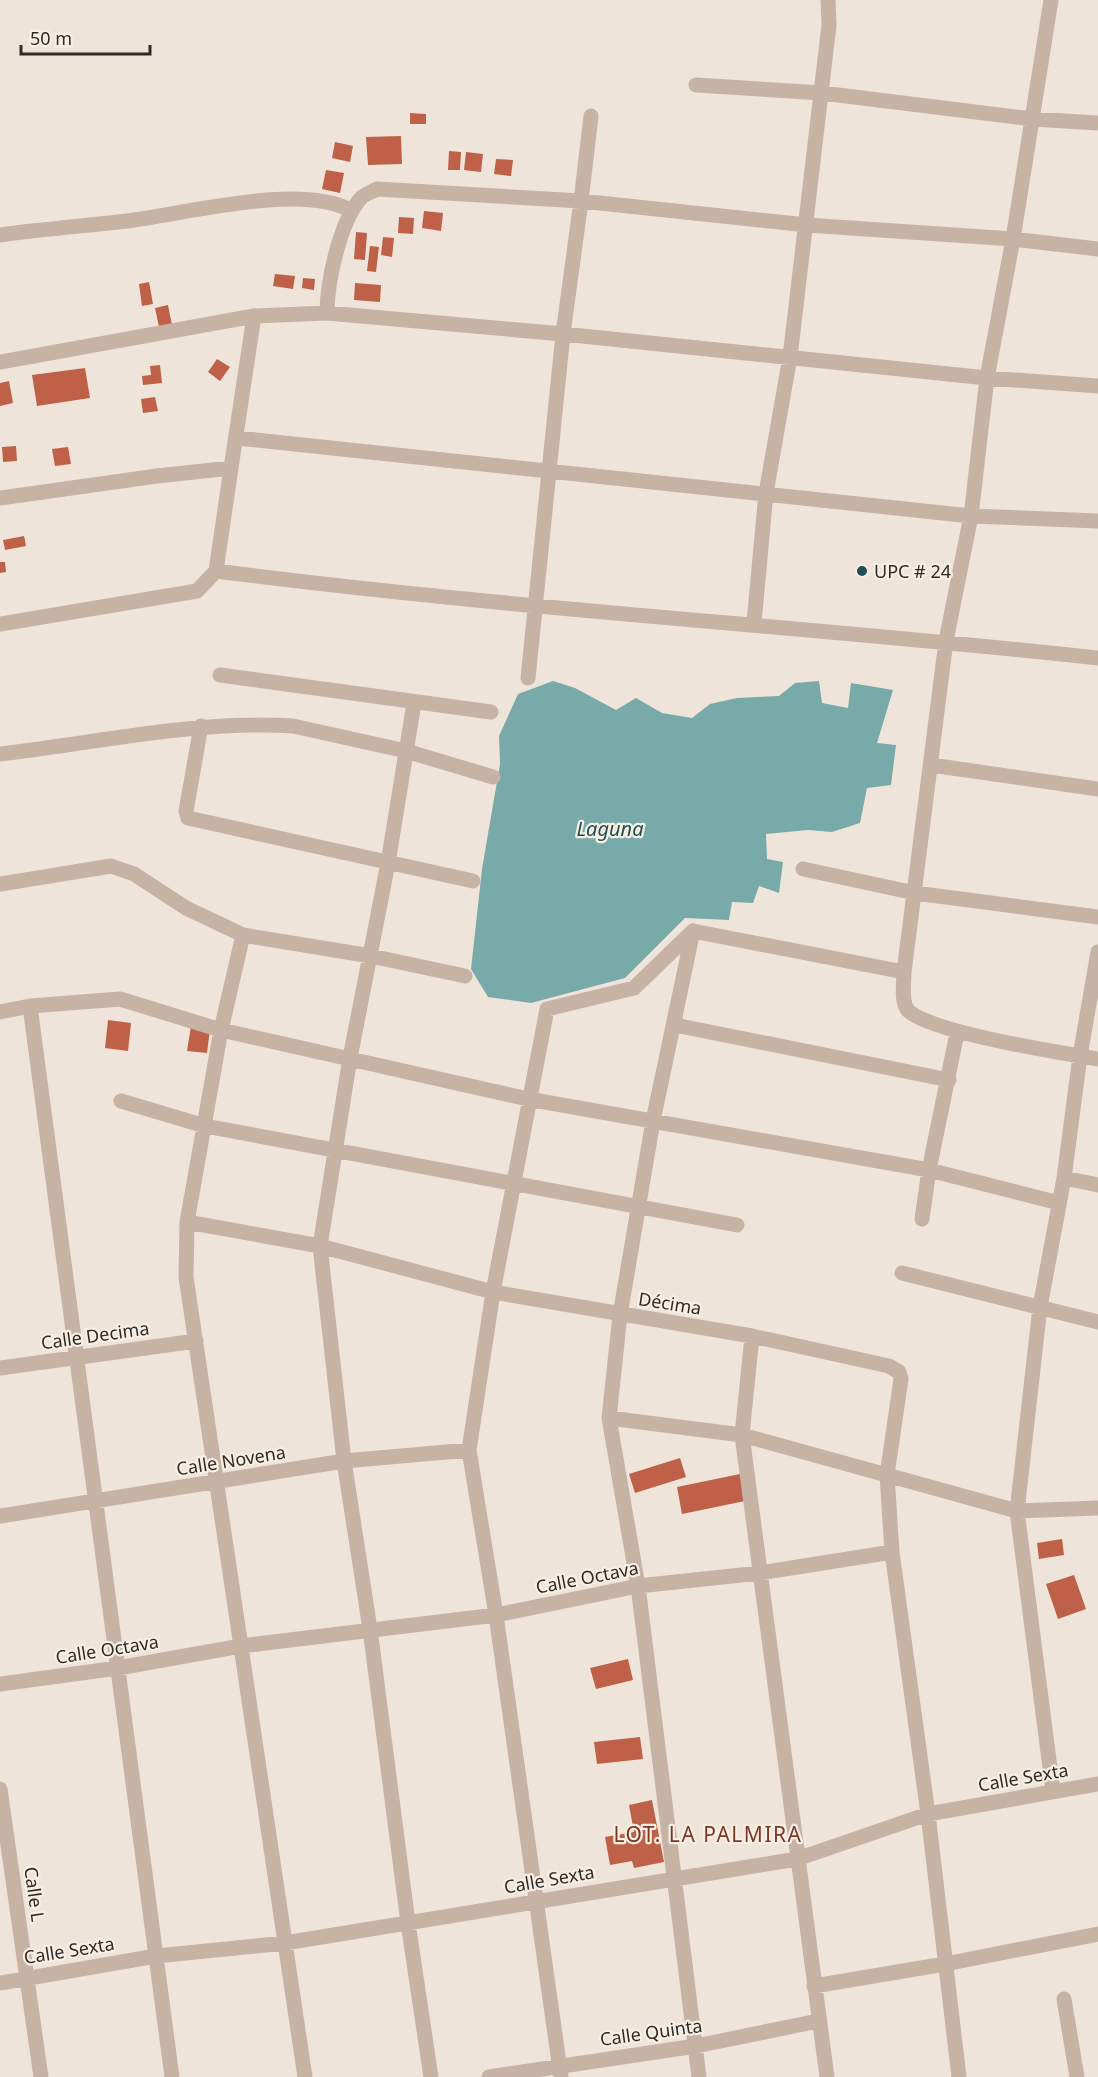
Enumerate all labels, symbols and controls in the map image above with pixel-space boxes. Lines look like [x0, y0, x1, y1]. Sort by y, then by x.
scale bar [21, 18, 150, 56]
text: 50 m [30, 26, 72, 50]
place label: UPC # 24 [874, 559, 951, 583]
marker: UPC # 24 [855, 564, 869, 578]
water label: Laguna [576, 815, 644, 842]
street label: Décima [637, 1286, 703, 1320]
street label: Calle Decima [39, 1316, 151, 1354]
street label: Calle Novena [175, 1440, 287, 1480]
street label: Calle Octava [534, 1555, 640, 1599]
street label: Calle Octava [54, 1629, 160, 1669]
street label: Calle Sexta [976, 1757, 1070, 1797]
district label: LOT. LA PALMIRA [614, 1820, 802, 1848]
street label: Calle Sexta [502, 1859, 596, 1899]
street label: Calle L [19, 1865, 51, 1923]
street label: Calle Sexta [22, 1931, 116, 1969]
street label: Calle Quinta [598, 2013, 704, 2051]

